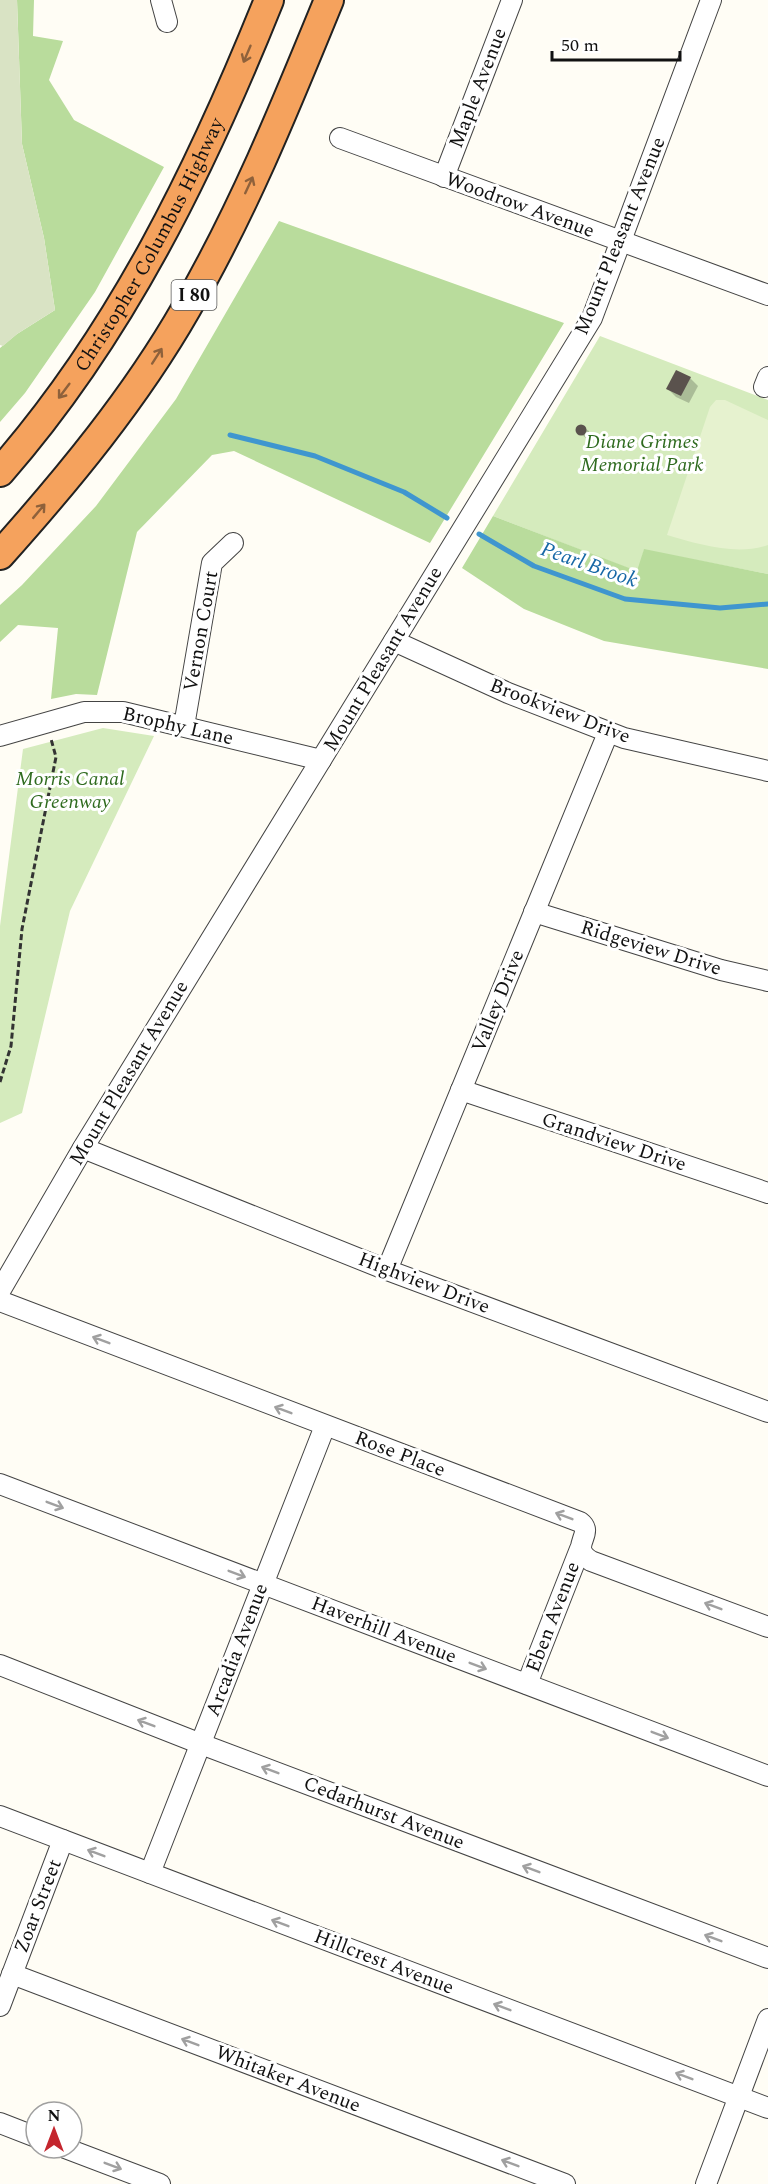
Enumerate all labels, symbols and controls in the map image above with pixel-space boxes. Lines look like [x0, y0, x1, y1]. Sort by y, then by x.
street label: Maple Avenue [441, 23, 515, 153]
scale bar [552, 24, 680, 62]
text: 50 m [561, 32, 599, 59]
one-way arrow [241, 44, 252, 63]
street label: Christopher Columbus Highway [67, 112, 233, 378]
street label: Mount Pleasant Avenue [567, 132, 673, 340]
street label: Woodrow Avenue [441, 164, 599, 246]
one-way arrow [244, 176, 256, 194]
road number: I 80 [172, 280, 216, 310]
one-way arrow [151, 349, 163, 365]
one-way arrow [58, 382, 70, 398]
park label: Diane Grimes Memorial Park [580, 427, 704, 480]
one-way arrow [32, 504, 46, 519]
water label: Pearl Brook [536, 533, 642, 597]
street label: Mount Pleasant Avenue [316, 561, 450, 757]
street label: Vernon Court [176, 568, 226, 694]
street label: Brookview Drive [485, 670, 635, 752]
street label: Brophy Lane [120, 699, 236, 753]
park label: Morris Canal Greenway [16, 764, 124, 817]
street label: Ridgeview Drive [577, 912, 725, 984]
street label: Valley Drive [464, 945, 532, 1057]
street label: Mount Pleasant Avenue [62, 975, 196, 1171]
street label: Grandview Drive [538, 1104, 690, 1180]
street label: Highview Drive [354, 1244, 494, 1322]
one-way arrow [92, 1334, 111, 1345]
one-way arrow [274, 1404, 293, 1415]
street label: Rose Place [350, 1423, 450, 1485]
one-way arrow [45, 1500, 63, 1511]
one-way arrow [555, 1510, 573, 1521]
street label: Eben Avenue [518, 1557, 588, 1677]
one-way arrow [227, 1570, 246, 1581]
street label: Arcadia Avenue [198, 1579, 276, 1721]
street label: Haverhill Avenue [307, 1588, 461, 1672]
one-way arrow [704, 1600, 723, 1611]
one-way arrow [468, 1661, 487, 1672]
one-way arrow [138, 1717, 156, 1728]
one-way arrow [651, 1730, 669, 1741]
one-way arrow [261, 1764, 280, 1775]
street label: Cedarhurst Avenue [299, 1768, 469, 1858]
one-way arrow [87, 1846, 106, 1857]
street label: Zoar Street [6, 1855, 70, 1957]
one-way arrow [522, 1862, 541, 1873]
one-way arrow [272, 1916, 290, 1927]
street label: Hillcrest Avenue [310, 1921, 458, 2003]
one-way arrow [704, 1931, 723, 1942]
one-way arrow [493, 2001, 512, 2012]
one-way arrow [182, 2036, 200, 2047]
street label: Whitaker Avenue [211, 2037, 365, 2121]
one-way arrow [675, 2070, 694, 2081]
north arrow [24, 2100, 84, 2160]
text: N [47, 2104, 61, 2128]
one-way arrow [501, 2157, 520, 2168]
one-way arrow [103, 2161, 121, 2172]

